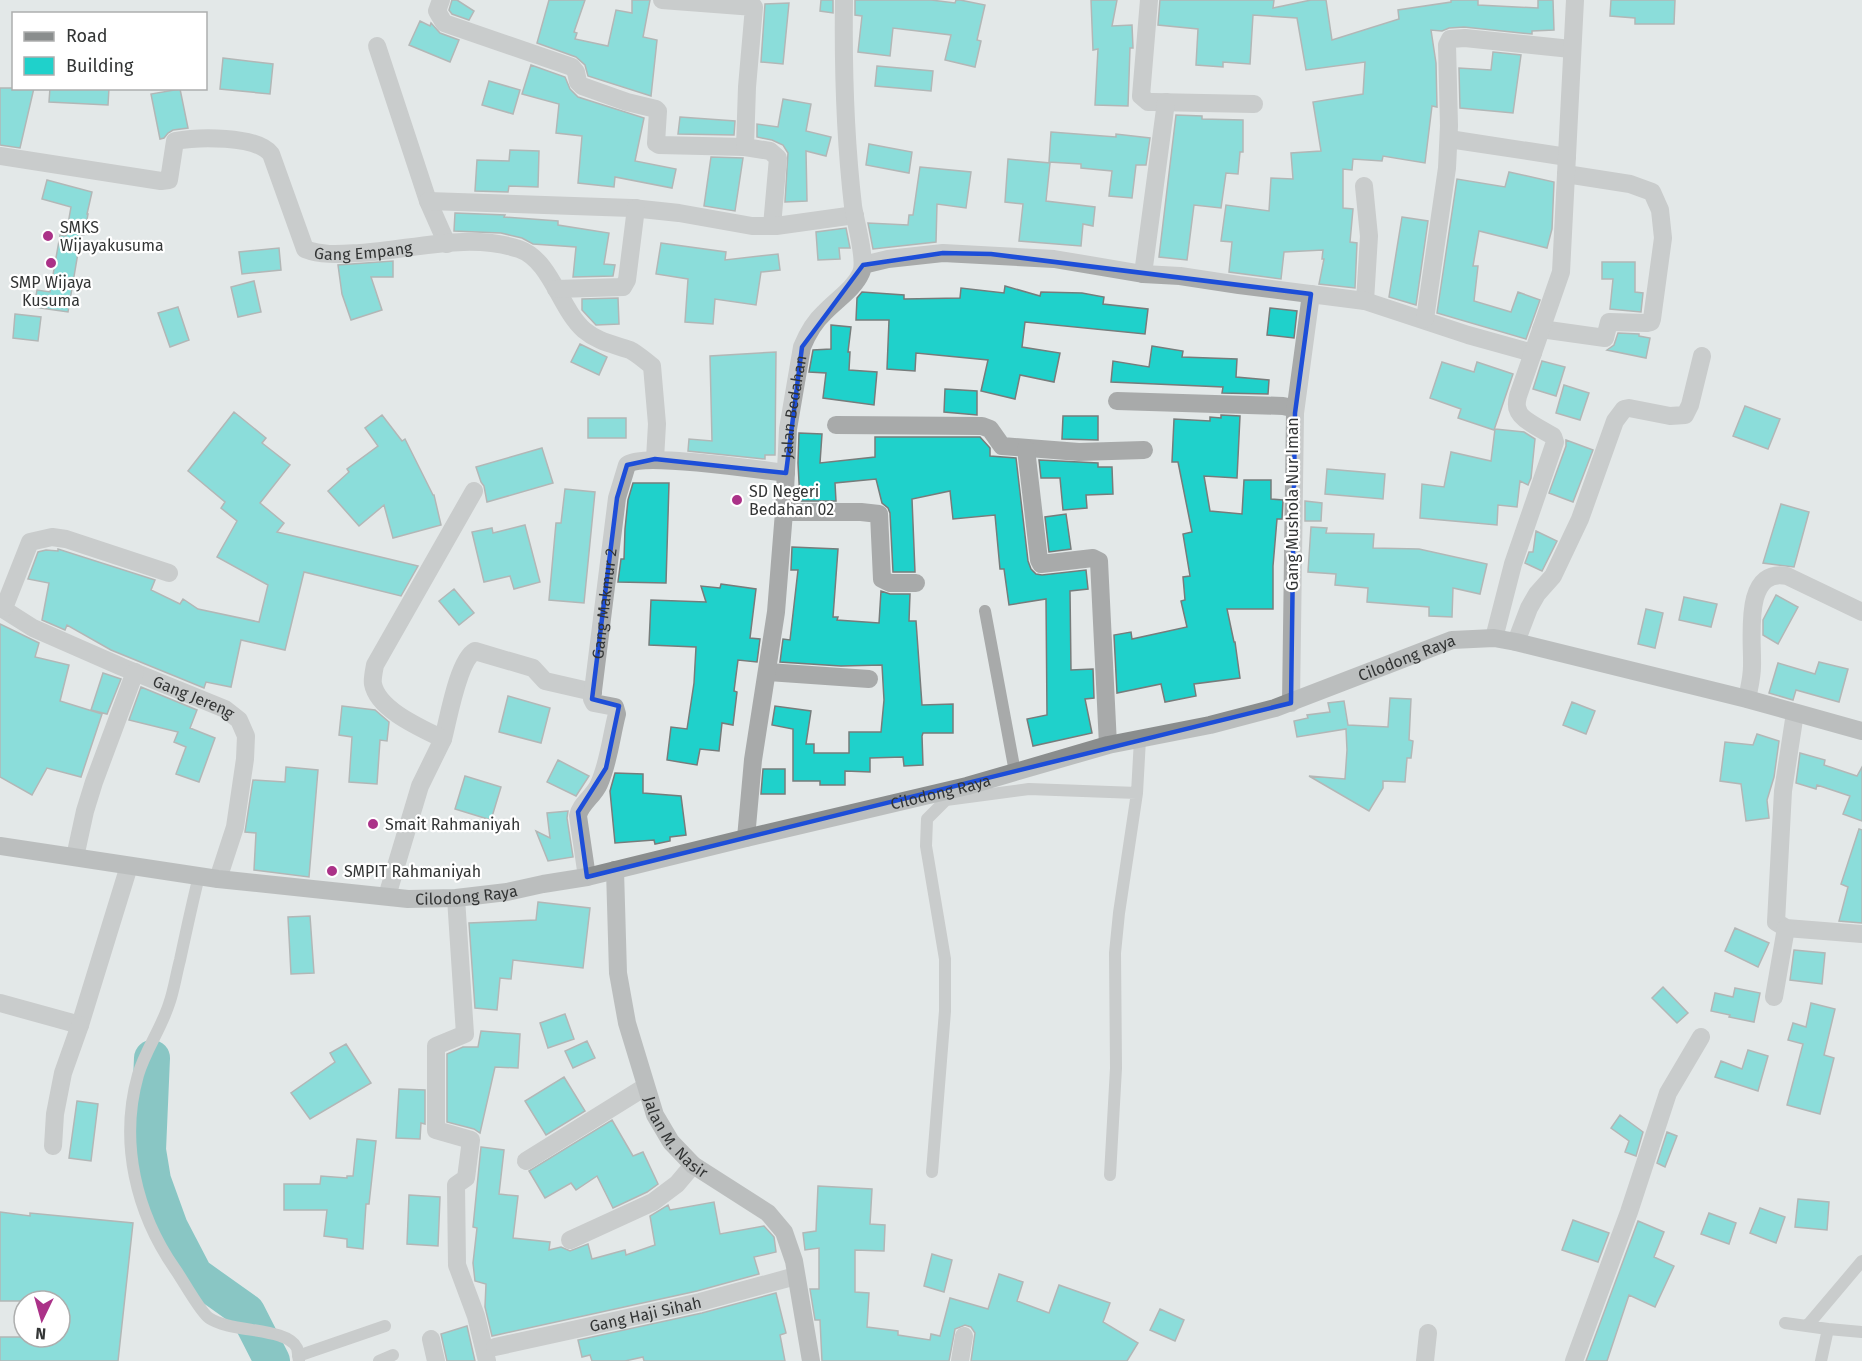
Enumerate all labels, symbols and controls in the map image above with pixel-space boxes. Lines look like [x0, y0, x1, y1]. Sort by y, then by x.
legend [12, 12, 207, 90]
text: Road [66, 25, 108, 47]
text: Building [66, 55, 134, 77]
place label: SMKS Wijayakusuma [60, 218, 164, 255]
marker: SMKS Wijayakusuma [41, 229, 55, 243]
street label: Gang Empang [313, 238, 414, 264]
marker: SMP Wijaya Kusuma [44, 256, 58, 270]
place label: SMP Wijaya Kusuma [10, 273, 92, 310]
street label: Jalan Bedahan [778, 354, 810, 459]
street label: Gang Mushola Nur Iman [1283, 417, 1302, 591]
place label: SD Negeri Bedahan 02 [749, 482, 834, 519]
marker: SD Negeri Bedahan 02 [730, 493, 744, 507]
street label: Gang Makmur 2 [588, 547, 621, 660]
street label: Cilodong Raya [1355, 631, 1458, 685]
street label: Gang Jereng [150, 672, 239, 723]
street label: Cilodong Raya [889, 771, 993, 814]
place label: Smait Rahmaniyah [385, 815, 520, 834]
marker: Smait Rahmaniyah [366, 817, 380, 831]
place label: SMPIT Rahmaniyah [344, 862, 481, 881]
marker: SMPIT Rahmaniyah [325, 864, 339, 878]
street label: Cilodong Raya [415, 881, 519, 909]
street label: Jalan M. Nasir [640, 1094, 712, 1183]
north arrow [12, 1289, 72, 1349]
street label: Gang Haji Sihah [588, 1293, 703, 1336]
text: N [35, 1324, 47, 1343]

